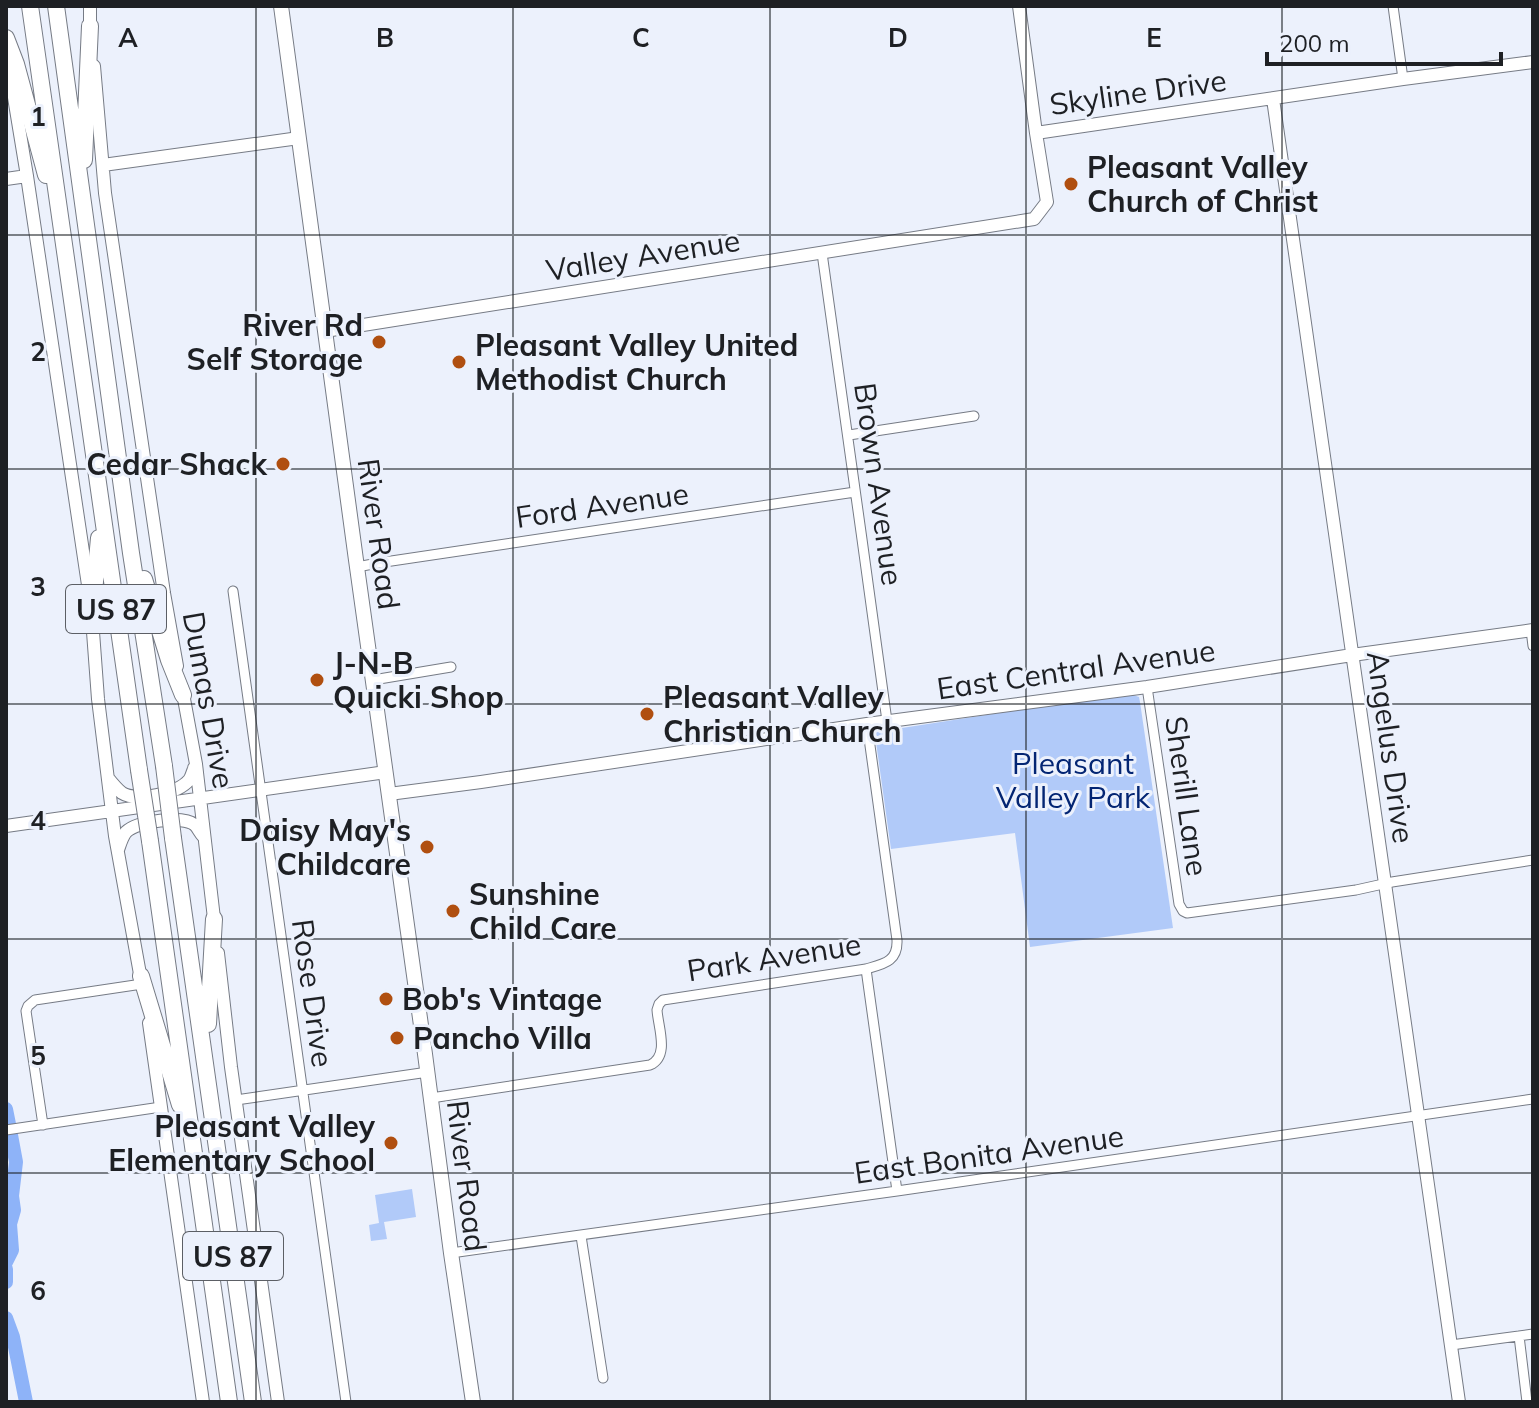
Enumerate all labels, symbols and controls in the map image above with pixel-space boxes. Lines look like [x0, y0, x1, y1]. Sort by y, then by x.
scale bar [1267, 16, 1501, 66]
text: A [118, 21, 138, 54]
text: B [376, 21, 394, 54]
text: C [632, 21, 650, 54]
text: D [888, 21, 908, 54]
text: E [1146, 21, 1162, 54]
text: 200 m [1279, 28, 1350, 58]
street label: Skyline Drive [1047, 61, 1229, 123]
text: 1 [30, 100, 46, 133]
place label: Pleasant Valley Church of Christ [1087, 148, 1318, 220]
marker: Pleasant Valley Church of Christ [1062, 175, 1080, 193]
street label: Valley Avenue [543, 221, 743, 289]
place label: River Rd Self Storage [187, 306, 363, 378]
place label: Pleasant Valley United Methodist Church [475, 326, 798, 398]
marker: River Rd Self Storage [370, 333, 388, 351]
text: 2 [30, 335, 46, 368]
marker: Pleasant Valley United Methodist Church [450, 353, 468, 371]
street label: Brown Avenue [846, 380, 912, 588]
place label: Cedar Shack [86, 445, 268, 483]
marker: Cedar Shack [274, 455, 292, 473]
street label: River Road [350, 456, 408, 612]
street label: Ford Avenue [513, 474, 691, 536]
text: 3 [30, 570, 46, 603]
road number: US 87 [66, 585, 166, 633]
street label: Dumas Drive [175, 608, 243, 792]
street label: East Central Avenue [934, 631, 1218, 707]
place label: J-N-B Quicki Shop [333, 644, 504, 716]
street label: Angelus Drive [1359, 648, 1423, 846]
marker: J-N-B Quicki Shop [308, 671, 326, 689]
place label: Pleasant Valley Christian Church [663, 678, 902, 750]
marker: Pleasant Valley Christian Church [638, 705, 656, 723]
street label: Sherill Lane [1157, 714, 1217, 878]
park label: Pleasant Valley Park [996, 744, 1151, 816]
text: 4 [30, 804, 46, 837]
place label: Daisy May's Childcare [239, 811, 411, 883]
marker: Daisy May's Childcare [418, 838, 436, 856]
place label: Sunshine Child Care [469, 875, 617, 947]
marker: Sunshine Child Care [444, 902, 462, 920]
street label: Rose Drive [284, 917, 342, 1069]
street label: Park Avenue [684, 925, 864, 989]
place label: Bob's Vintage [402, 980, 602, 1018]
marker: Bob's Vintage [377, 990, 395, 1008]
place label: Pancho Villa [413, 1019, 592, 1057]
marker: Pancho Villa [388, 1029, 406, 1047]
text: 5 [30, 1039, 46, 1072]
street label: River Road [439, 1098, 495, 1254]
place label: Pleasant Valley Elementary School [108, 1107, 376, 1179]
street label: East Bonita Avenue [852, 1116, 1126, 1192]
marker: Pleasant Valley Elementary School [382, 1134, 400, 1152]
road number: US 87 [183, 1232, 283, 1280]
text: 6 [30, 1274, 46, 1307]

